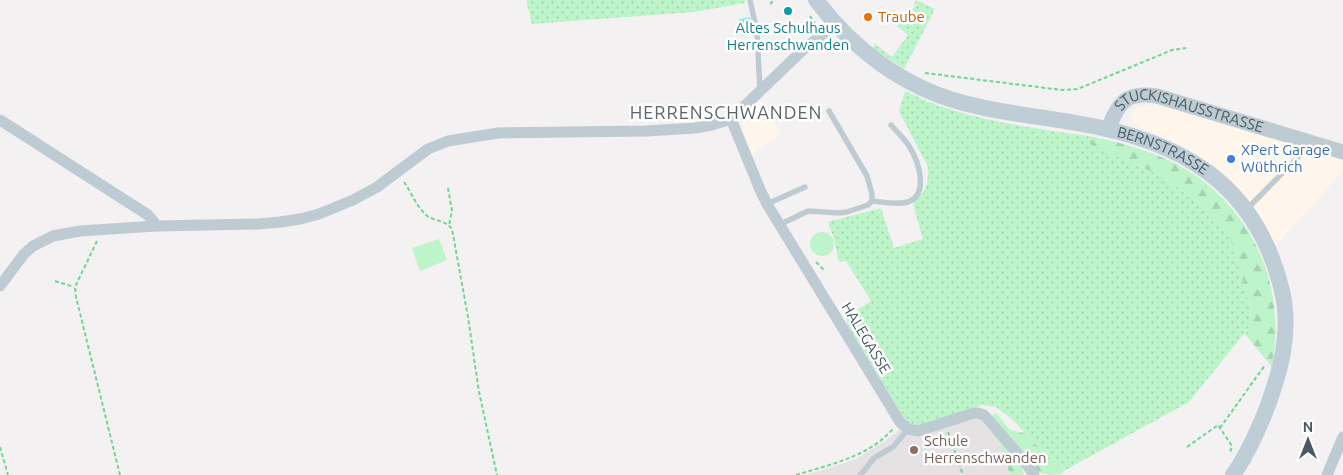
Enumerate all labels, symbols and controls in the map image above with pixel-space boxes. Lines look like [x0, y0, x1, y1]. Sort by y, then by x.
marker: Altes Schulhaus Herrenschwanden [782, 5, 794, 17]
place label: Traube [878, 8, 925, 25]
marker: Traube [862, 11, 874, 23]
place label: Altes Schulhaus Herrenschwanden [727, 19, 849, 53]
street label: STUCKISHAUSSTRASSE [1111, 86, 1266, 136]
district label: HERRENSCHWANDEN [630, 102, 822, 122]
street label: BERNSTRASSE [1115, 123, 1212, 178]
place label: XPert Garage Wüthrich [1241, 141, 1330, 175]
marker: XPert Garage Wüthrich [1225, 153, 1237, 165]
street label: HALEGASSE [839, 299, 894, 376]
north arrow [1283, 415, 1333, 465]
text: N [1303, 419, 1313, 435]
place label: Schule Herrenschwanden [924, 432, 1047, 466]
marker: Schule Herrenschwanden [908, 444, 920, 456]

